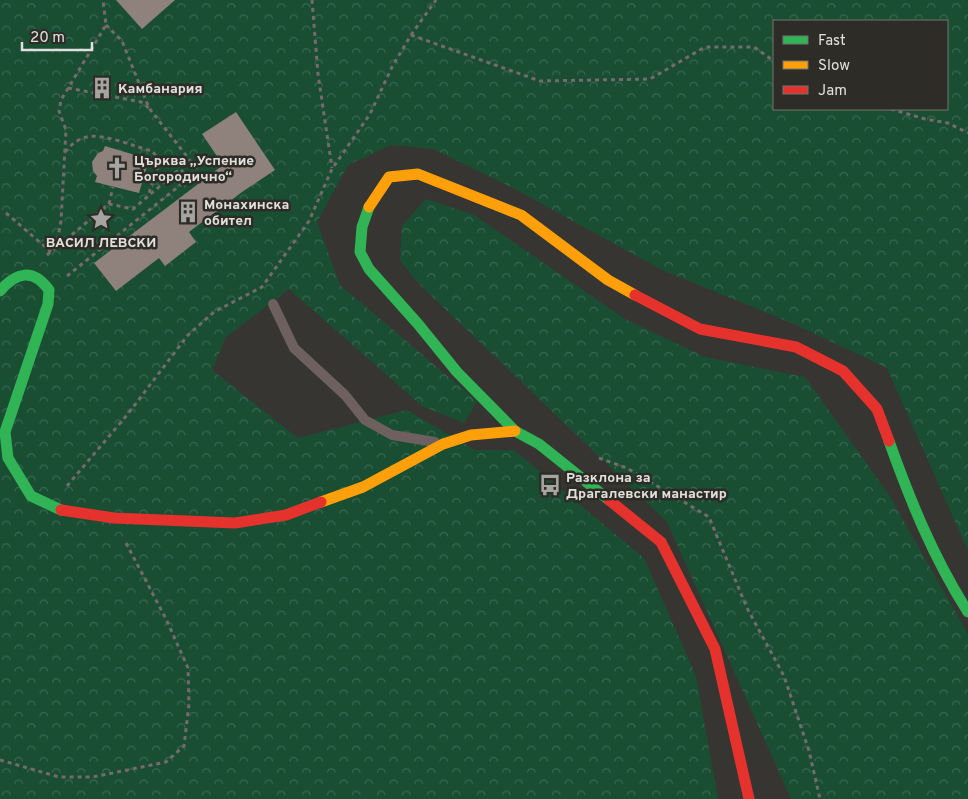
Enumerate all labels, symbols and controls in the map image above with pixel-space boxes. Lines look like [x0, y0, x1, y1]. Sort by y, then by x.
scale bar [22, 20, 92, 52]
legend [773, 20, 948, 110]
text: 20 m [30, 29, 65, 48]
text: Fast [818, 32, 846, 51]
text: Slow [818, 57, 850, 76]
building icon: Камбанария [89, 75, 115, 101]
place label: Камбанария [118, 81, 203, 98]
text: Jam [818, 82, 847, 101]
place label: Църква „Успение Богородично“ [134, 153, 254, 186]
church icon: Църква „Успение Богородично“ [104, 155, 130, 181]
place label: Монахинска обител [204, 197, 289, 230]
building icon: Монахинска обител [175, 199, 201, 225]
place icon: ВАСИЛ ЛЕВСКИ [88, 206, 114, 232]
place label: ВАСИЛ ЛЕВСКИ [46, 235, 156, 252]
place label: Разклона за Драгалевски манастир [566, 470, 727, 503]
bus stop icon: Разклона за Драгалевски манастир [537, 472, 563, 498]

